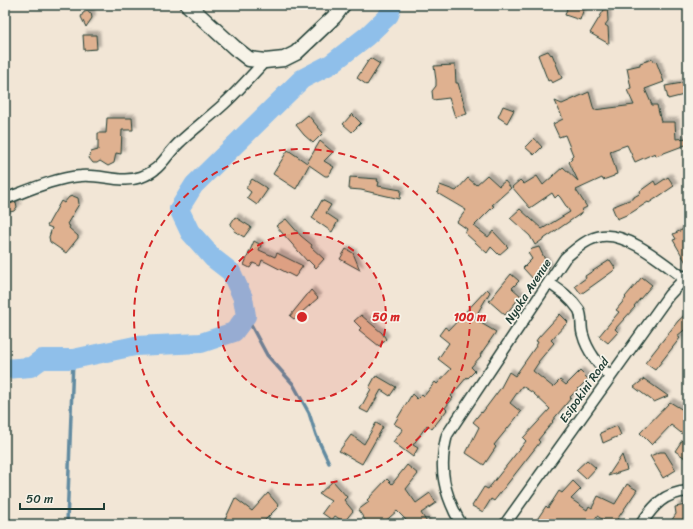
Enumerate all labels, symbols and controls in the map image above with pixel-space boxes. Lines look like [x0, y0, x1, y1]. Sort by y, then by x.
street label: Nyoka Avenue [498, 254, 558, 328]
text: 50 m [372, 306, 400, 328]
text: 100 m [454, 306, 487, 328]
centre of rings [295, 310, 309, 324]
street label: Esipokini Road [553, 352, 615, 428]
scale bar [20, 485, 104, 511]
text: 50 m [26, 488, 53, 510]

